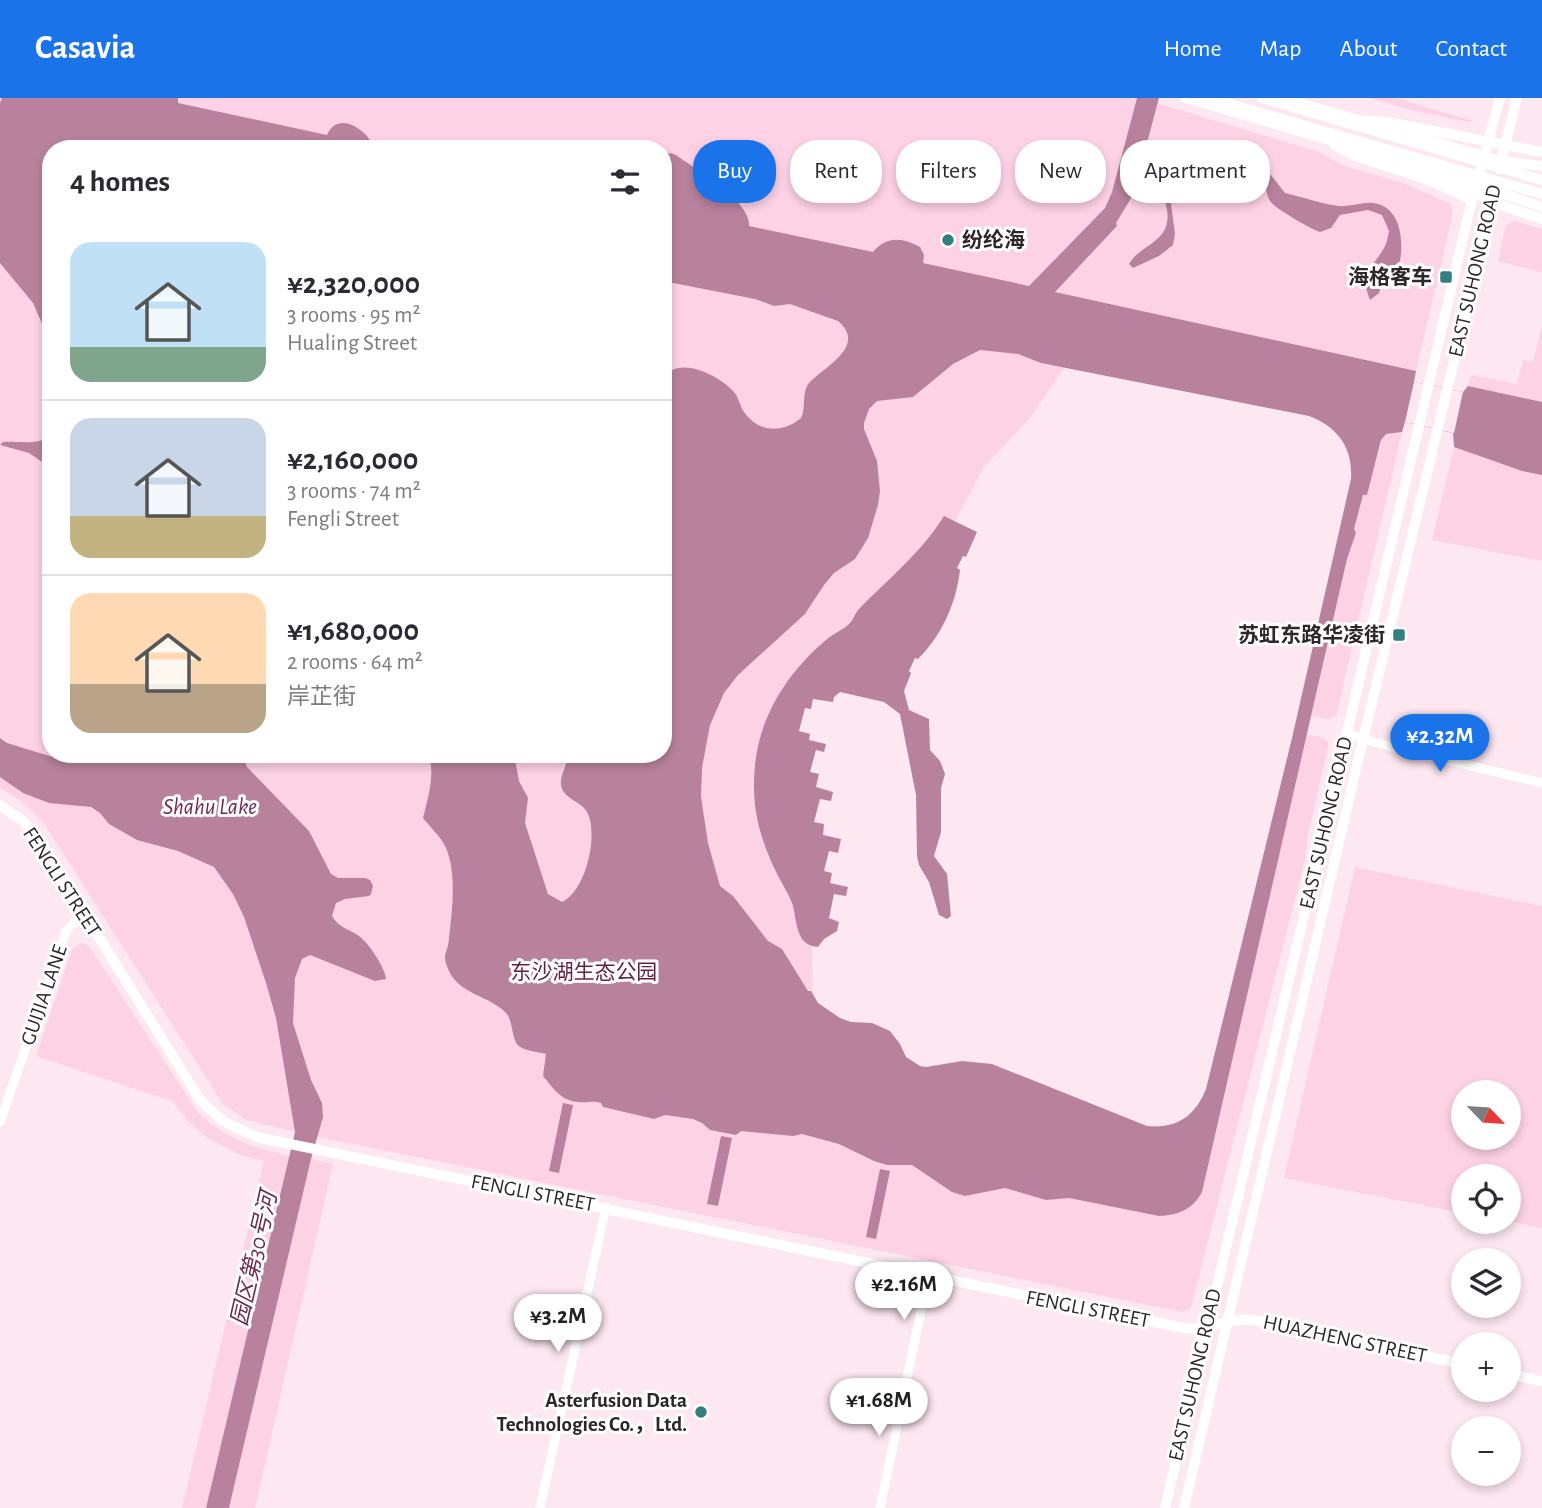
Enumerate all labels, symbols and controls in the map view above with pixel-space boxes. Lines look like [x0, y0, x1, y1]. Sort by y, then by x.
text: Casavia [35, 32, 135, 65]
text: Home [1164, 37, 1222, 61]
text: Map [1260, 37, 1302, 61]
text: About [1340, 37, 1397, 61]
text: Contact [1435, 37, 1507, 61]
chip: Buy [693, 140, 776, 203]
chip: Rent [790, 140, 882, 203]
chip: Filters [896, 140, 1001, 203]
chip: New [1015, 140, 1106, 203]
chip: Apartment [1120, 140, 1270, 203]
icon: filters [606, 163, 644, 201]
text: 4 homes [70, 167, 170, 197]
street label: EAST SUHONG ROAD [1445, 183, 1505, 359]
place label: 纷纶海 [962, 228, 1025, 251]
marker: 纷纶海 [940, 232, 956, 248]
place label: 海格客车 [1348, 265, 1432, 288]
text: ¥2,320,000 [287, 269, 420, 299]
marker: 海格客车 [1438, 269, 1454, 285]
icon: home [126, 270, 210, 354]
text: 3 rooms · 95 m² [287, 304, 420, 327]
text: Hualing Street [287, 332, 417, 355]
text: ¥2,160,000 [287, 445, 418, 475]
icon: home [126, 446, 210, 530]
text: 3 rooms · 74 m² [287, 480, 421, 503]
text: Fengli Street [287, 508, 399, 531]
text: ¥1,680,000 [287, 616, 419, 646]
icon: home [126, 621, 210, 705]
place label: 苏虹东路华凌街 [1238, 623, 1385, 646]
marker: 苏虹东路华凌街 [1391, 627, 1407, 643]
text: 2 rooms · 64 m² [287, 651, 423, 674]
text: 岸芷街 [287, 686, 356, 709]
pin: ¥2.32M [1383, 714, 1497, 774]
text: ¥2.32M [1406, 725, 1474, 748]
street label: EAST SUHONG ROAD [1296, 735, 1356, 911]
water label: Shahu Lake [163, 796, 257, 819]
street label: FENGLI STREET [19, 824, 105, 940]
street label: GUIJIA LANE [17, 942, 71, 1048]
park label: 东沙湖生态公园 [511, 961, 658, 983]
north arrow [1451, 1080, 1521, 1150]
map controls [1451, 1080, 1521, 1486]
button: locate [1451, 1164, 1521, 1234]
street label: FENGLI STREET [469, 1171, 597, 1215]
water label: 园区第30号河 [226, 1185, 282, 1328]
button: layers [1451, 1248, 1521, 1318]
pin: ¥2.16M [847, 1262, 961, 1322]
text: ¥2.16M [871, 1273, 937, 1296]
street label: FENGLI STREET [1024, 1287, 1152, 1331]
street label: EAST SUHONG ROAD [1165, 1287, 1225, 1463]
pin: ¥3.2M [509, 1294, 607, 1354]
text: ¥3.2M [530, 1305, 586, 1328]
street label: HUAZHENG STREET [1261, 1311, 1429, 1367]
button: + [1451, 1332, 1521, 1402]
pin: ¥1.68M [822, 1378, 936, 1438]
text: ¥1.68M [846, 1389, 912, 1412]
place label: Asterfusion Data Technologies Co.，Ltd. [496, 1390, 687, 1435]
marker: Asterfusion Data Technologies Co.，Ltd. [693, 1404, 709, 1420]
button: − [1451, 1416, 1521, 1486]

